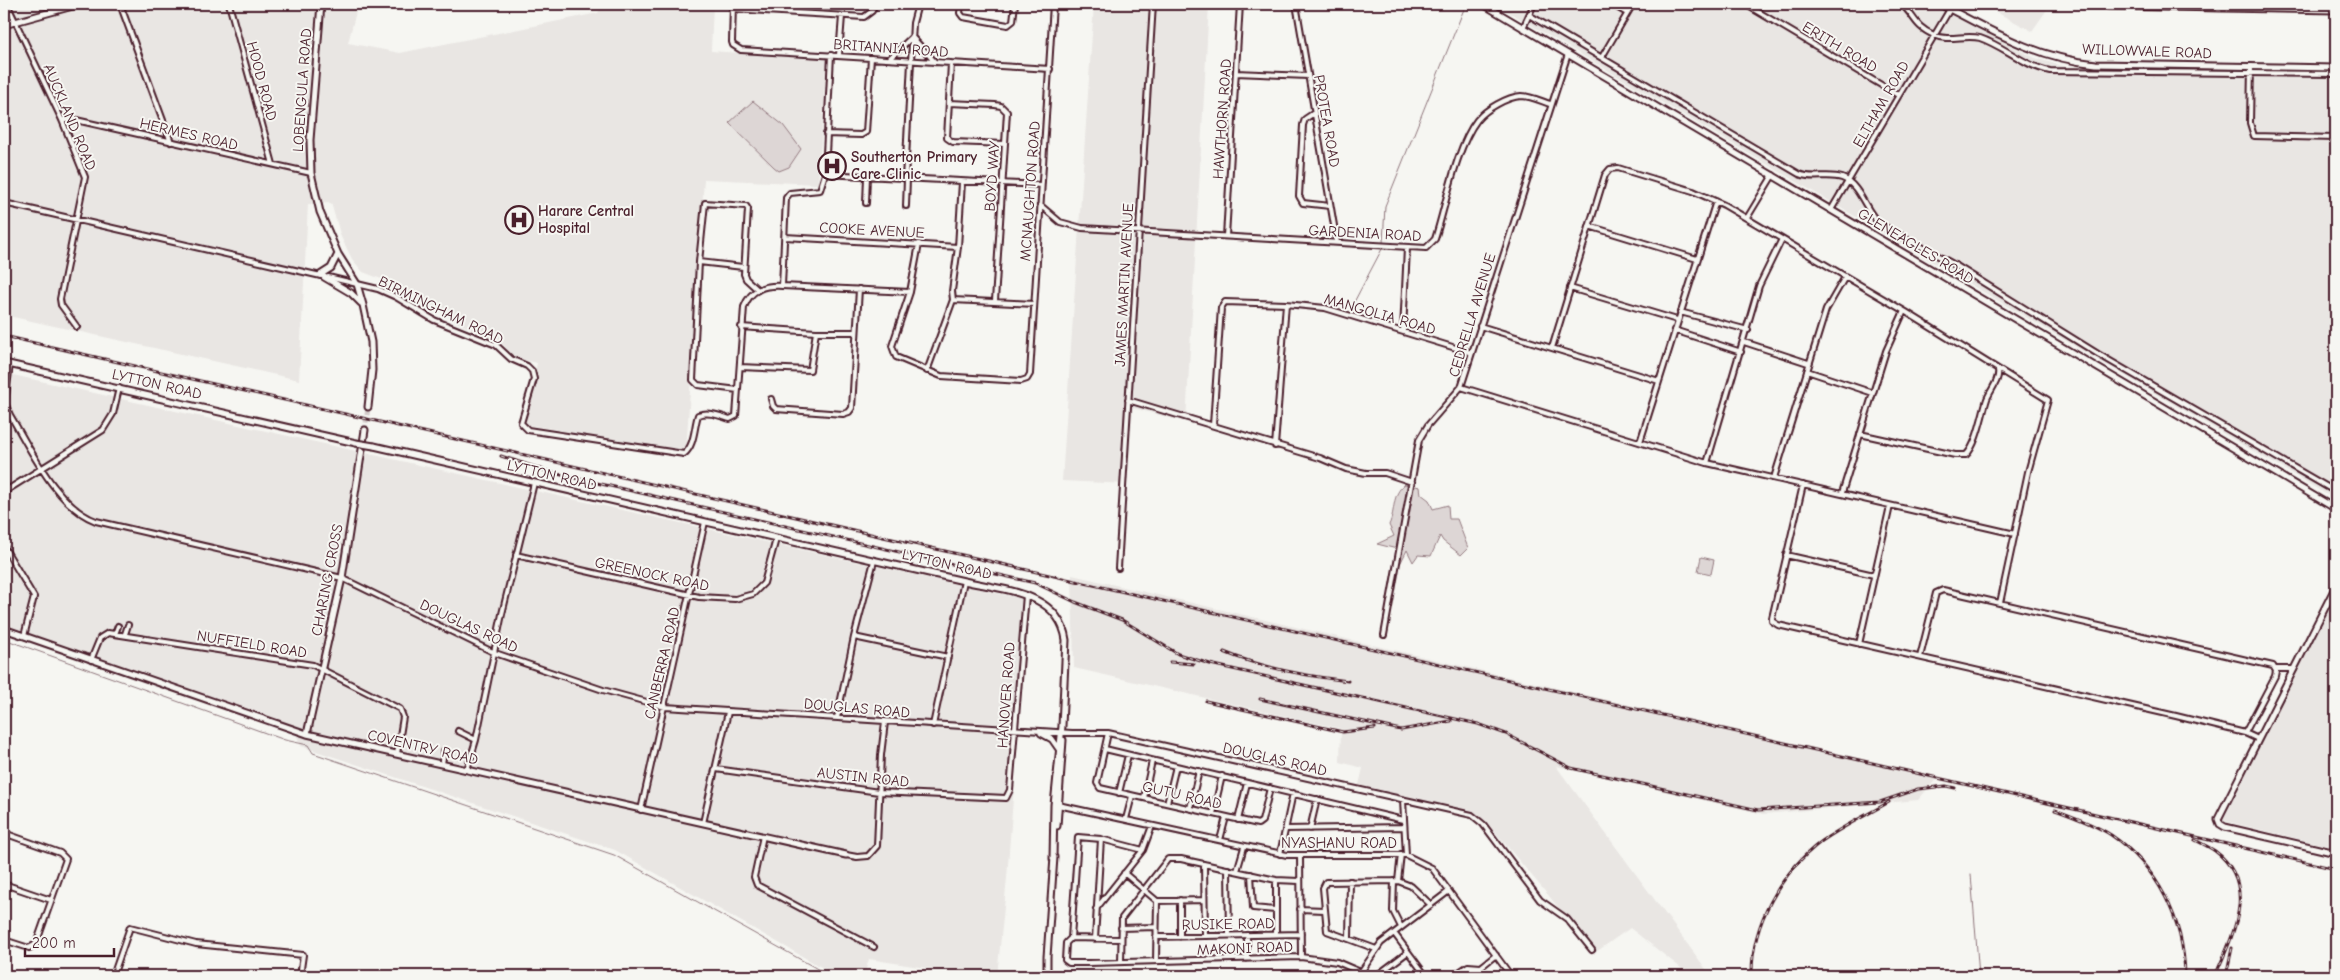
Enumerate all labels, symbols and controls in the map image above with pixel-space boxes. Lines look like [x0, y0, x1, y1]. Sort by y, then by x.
street label: ERITH ROAD [1799, 18, 1881, 76]
street label: LOBENGULA ROAD [289, 28, 315, 152]
street label: BRITANNIA ROAD [833, 35, 949, 61]
street label: HOOD ROAD [243, 39, 281, 123]
street label: WILLOWVALE ROAD [2082, 40, 2212, 62]
street label: HAWTHORN ROAD [1209, 58, 1235, 180]
street label: ELTHAM ROAD [1849, 58, 1913, 150]
street label: AUCKLAND ROAD [39, 61, 101, 173]
street label: PROTEA ROAD [1310, 73, 1344, 169]
street label: HERMES ROAD [138, 114, 240, 154]
street label: MCNAUGHTON ROAD [1016, 120, 1044, 262]
street label: BOYD WAY [981, 140, 1003, 212]
place label: Southerton Primary Care Clinic [851, 148, 977, 183]
hospital icon: Southerton Primary Care Clinic [817, 151, 847, 181]
place label: Harare Central Hospital [538, 202, 634, 237]
street label: JAMES MARTIN AVENUE [1111, 203, 1137, 367]
street label: GLENEAGLES ROAD [1855, 204, 1977, 288]
hospital icon: Harare Central Hospital [504, 205, 534, 235]
street label: COOKE AVENUE [819, 218, 925, 242]
street label: GARDENIA ROAD [1308, 221, 1422, 245]
street label: CEDRELLA AVENUE [1445, 251, 1499, 379]
street label: BIRMINGHAM ROAD [375, 272, 507, 348]
street label: MANGOLIA ROAD [1322, 289, 1438, 339]
street label: LYTTON ROAD [110, 365, 204, 403]
street label: LYTTON ROAD [505, 456, 599, 494]
street label: CHARING CROSS [307, 523, 347, 637]
street label: LYTTON ROAD [900, 545, 994, 583]
street label: GREENOCK ROAD [593, 553, 711, 595]
street label: DOUGLAS ROAD [417, 595, 521, 657]
street label: CANBERRA ROAD [640, 605, 684, 721]
street label: NUFFIELD ROAD [196, 626, 308, 662]
street label: HANOVER ROAD [993, 641, 1019, 749]
street label: DOUGLAS ROAD [803, 694, 911, 722]
street label: COVENTRY ROAD [366, 726, 480, 768]
street label: DOUGLAS ROAD [1221, 738, 1329, 780]
street label: AUSTIN ROAD [816, 763, 910, 791]
street label: GUTU ROAD [1140, 777, 1224, 813]
street label: NYASHANU ROAD [1281, 834, 1397, 852]
street label: RUSIKE ROAD [1182, 914, 1274, 934]
scale bar [25, 925, 114, 957]
text: 200 m [32, 934, 76, 952]
street label: MAKONI ROAD [1197, 937, 1293, 959]

